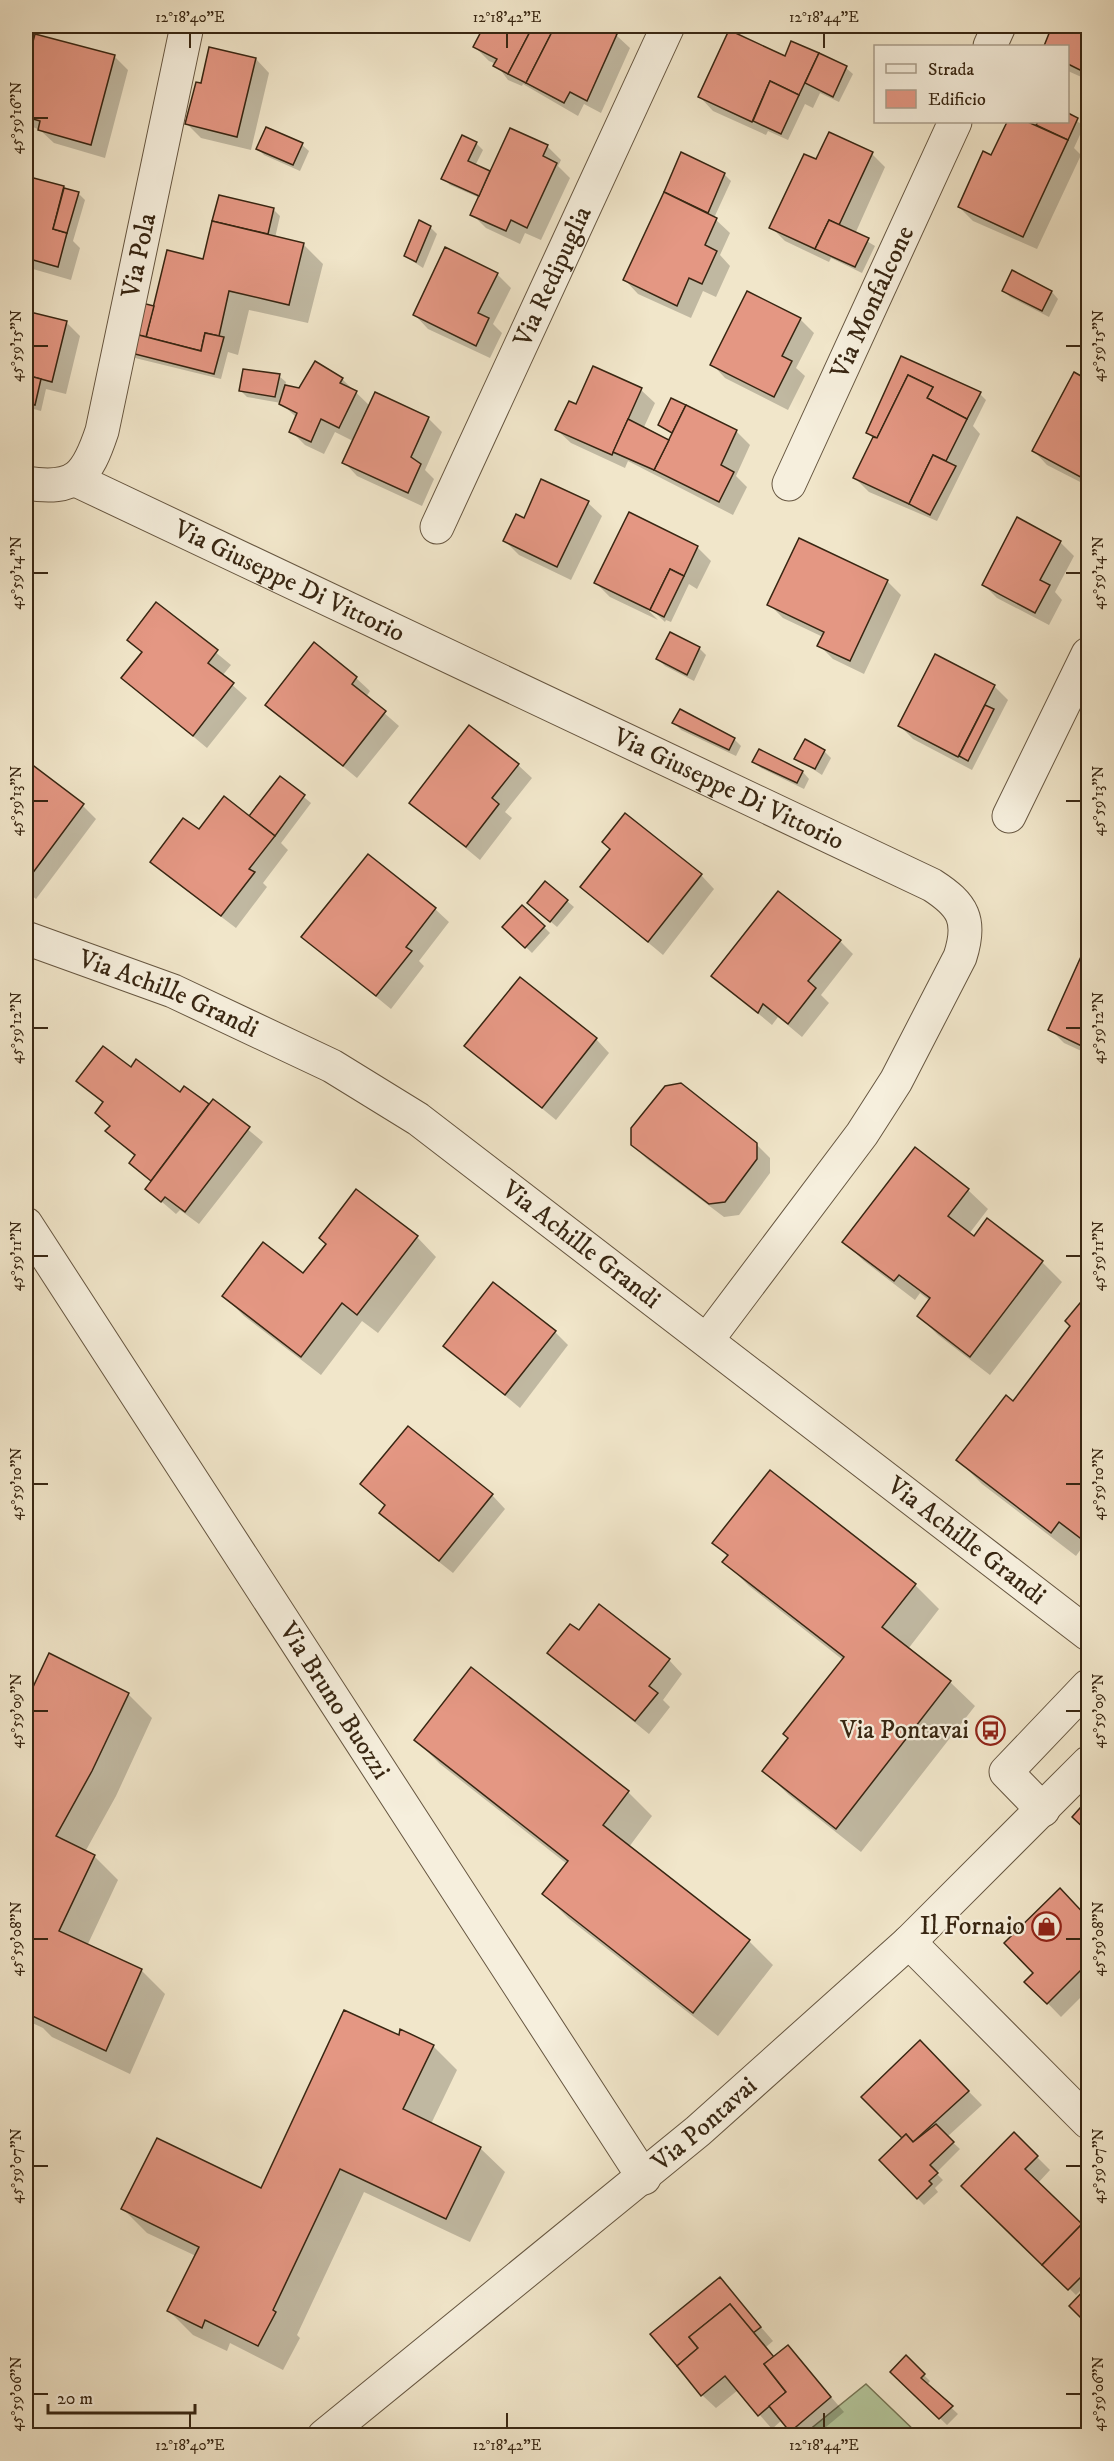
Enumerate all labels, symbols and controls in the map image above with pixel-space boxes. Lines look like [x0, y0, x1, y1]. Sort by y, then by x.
text: 12°18'40"E [155, 8, 225, 27]
text: 12°18'42"E [473, 8, 542, 27]
text: 12°18'44"E [789, 8, 859, 27]
legend [874, 45, 1069, 123]
text: Strada [928, 59, 975, 81]
text: 45°59'16"N [7, 82, 26, 154]
text: Edificio [928, 89, 986, 111]
street label: Via Redipuglia [506, 201, 599, 353]
street label: Via Pola [114, 210, 164, 302]
street label: Via Monfalcone [823, 221, 922, 385]
text: 45°59'15"N [7, 310, 26, 382]
text: 45°59'15"N [1089, 310, 1108, 382]
street label: Via Giuseppe Di Vittorio [168, 512, 410, 650]
text: 45°59'14"N [7, 536, 26, 610]
text: 45°59'14"N [1089, 536, 1108, 610]
street label: Via Giuseppe Di Vittorio [607, 720, 849, 858]
text: 45°59'13"N [7, 766, 26, 836]
text: 45°59'13"N [1089, 766, 1108, 836]
street label: Via Achille Grandi [73, 942, 264, 1045]
text: 45°59'12"N [7, 992, 26, 1064]
text: 45°59'12"N [1089, 992, 1108, 1064]
street label: Via Achille Grandi [494, 1172, 667, 1316]
text: 45°59'11"N [7, 1221, 26, 1291]
text: 45°59'11"N [1089, 1221, 1108, 1291]
text: 45°59'10"N [7, 1448, 26, 1520]
text: 45°59'10"N [1089, 1448, 1108, 1520]
street label: Via Achille Grandi [880, 1469, 1053, 1612]
street label: Via Bruno Buozzi [271, 1615, 398, 1786]
text: 45°59'09"N [7, 1674, 26, 1748]
text: 45°59'09"N [1089, 1674, 1108, 1748]
place label: Via Pontavai [839, 1714, 969, 1747]
bus stop icon: Via Pontavai [974, 1714, 1006, 1746]
text: 45°59'08"N [7, 1902, 26, 1976]
text: 45°59'08"N [1089, 1902, 1108, 1976]
place label: Il Fornaio [920, 1910, 1025, 1943]
shop icon: Il Fornaio [1030, 1910, 1062, 1942]
street label: Via Pontavai [644, 2069, 764, 2179]
text: 45°59'07"N [7, 2128, 26, 2204]
text: 45°59'07"N [1089, 2128, 1108, 2204]
text: 45°59'06"N [7, 2356, 26, 2432]
text: 45°59'06"N [1089, 2356, 1108, 2432]
scale bar [48, 2377, 195, 2415]
text: 20 m [57, 2388, 93, 2410]
text: 12°18'40"E [155, 2436, 225, 2455]
text: 12°18'42"E [473, 2436, 542, 2455]
text: 12°18'44"E [789, 2436, 859, 2455]

